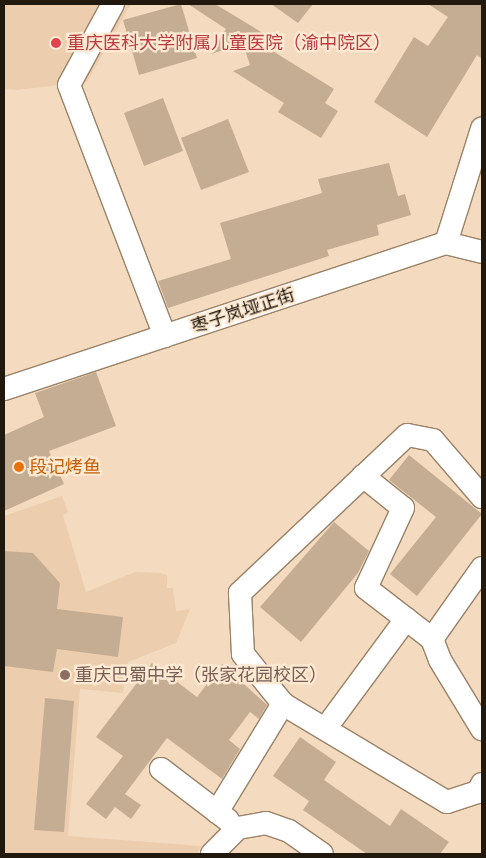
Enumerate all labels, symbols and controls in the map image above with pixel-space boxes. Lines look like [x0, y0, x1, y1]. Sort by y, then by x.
place label: 重庆医科大学附属儿童医院（渝中院区） [67, 32, 391, 54]
marker: 重庆医科大学附属儿童医院（渝中院区） [49, 36, 63, 50]
street label: 枣子岚垭正街 [188, 284, 298, 338]
place label: 段记烤鱼 [29, 456, 101, 478]
marker: 段记烤鱼 [13, 461, 25, 473]
place label: 重庆巴蜀中学（张家花园校区） [75, 664, 327, 686]
marker: 重庆巴蜀中学（张家花园校区） [59, 669, 71, 681]

